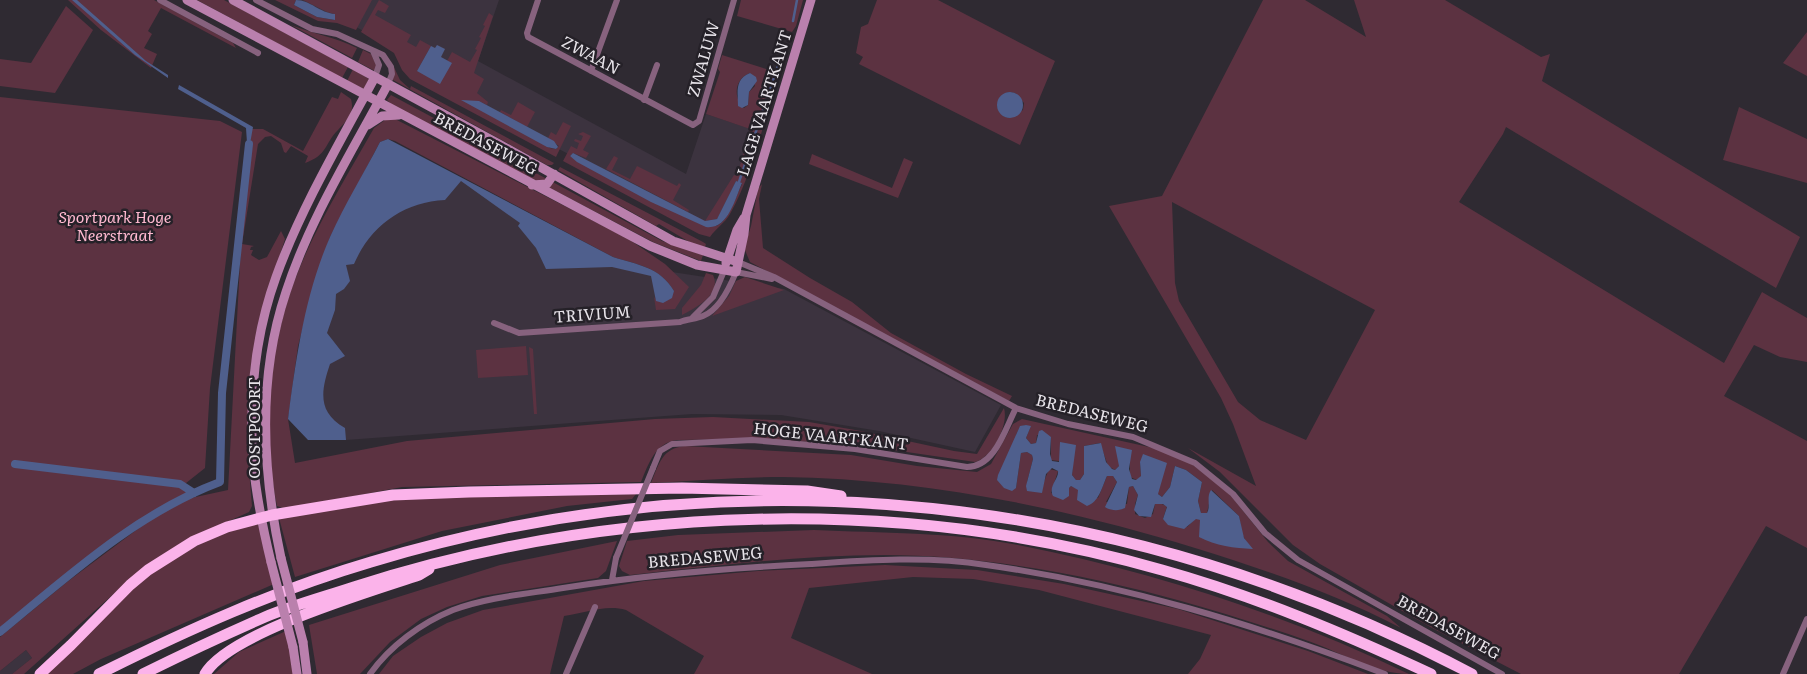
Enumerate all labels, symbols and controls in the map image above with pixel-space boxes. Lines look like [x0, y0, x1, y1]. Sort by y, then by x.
street label: ZWALUW [680, 18, 724, 99]
street label: LAGE VAARTKANT [729, 27, 797, 179]
street label: ZWAAN [558, 29, 625, 80]
street label: BREDASEWEG [430, 105, 543, 180]
park label: Sportpark Hoge Neerstraat [59, 204, 171, 246]
street label: TRIVIUM [553, 298, 631, 328]
street label: OOSTPOORT [241, 377, 265, 479]
street label: BREDASEWEG [1034, 386, 1151, 438]
street label: HOGE VAARTKANT [753, 415, 910, 455]
street label: BREDASEWEG [647, 539, 763, 573]
street label: BREDASEWEG [1393, 588, 1506, 664]

